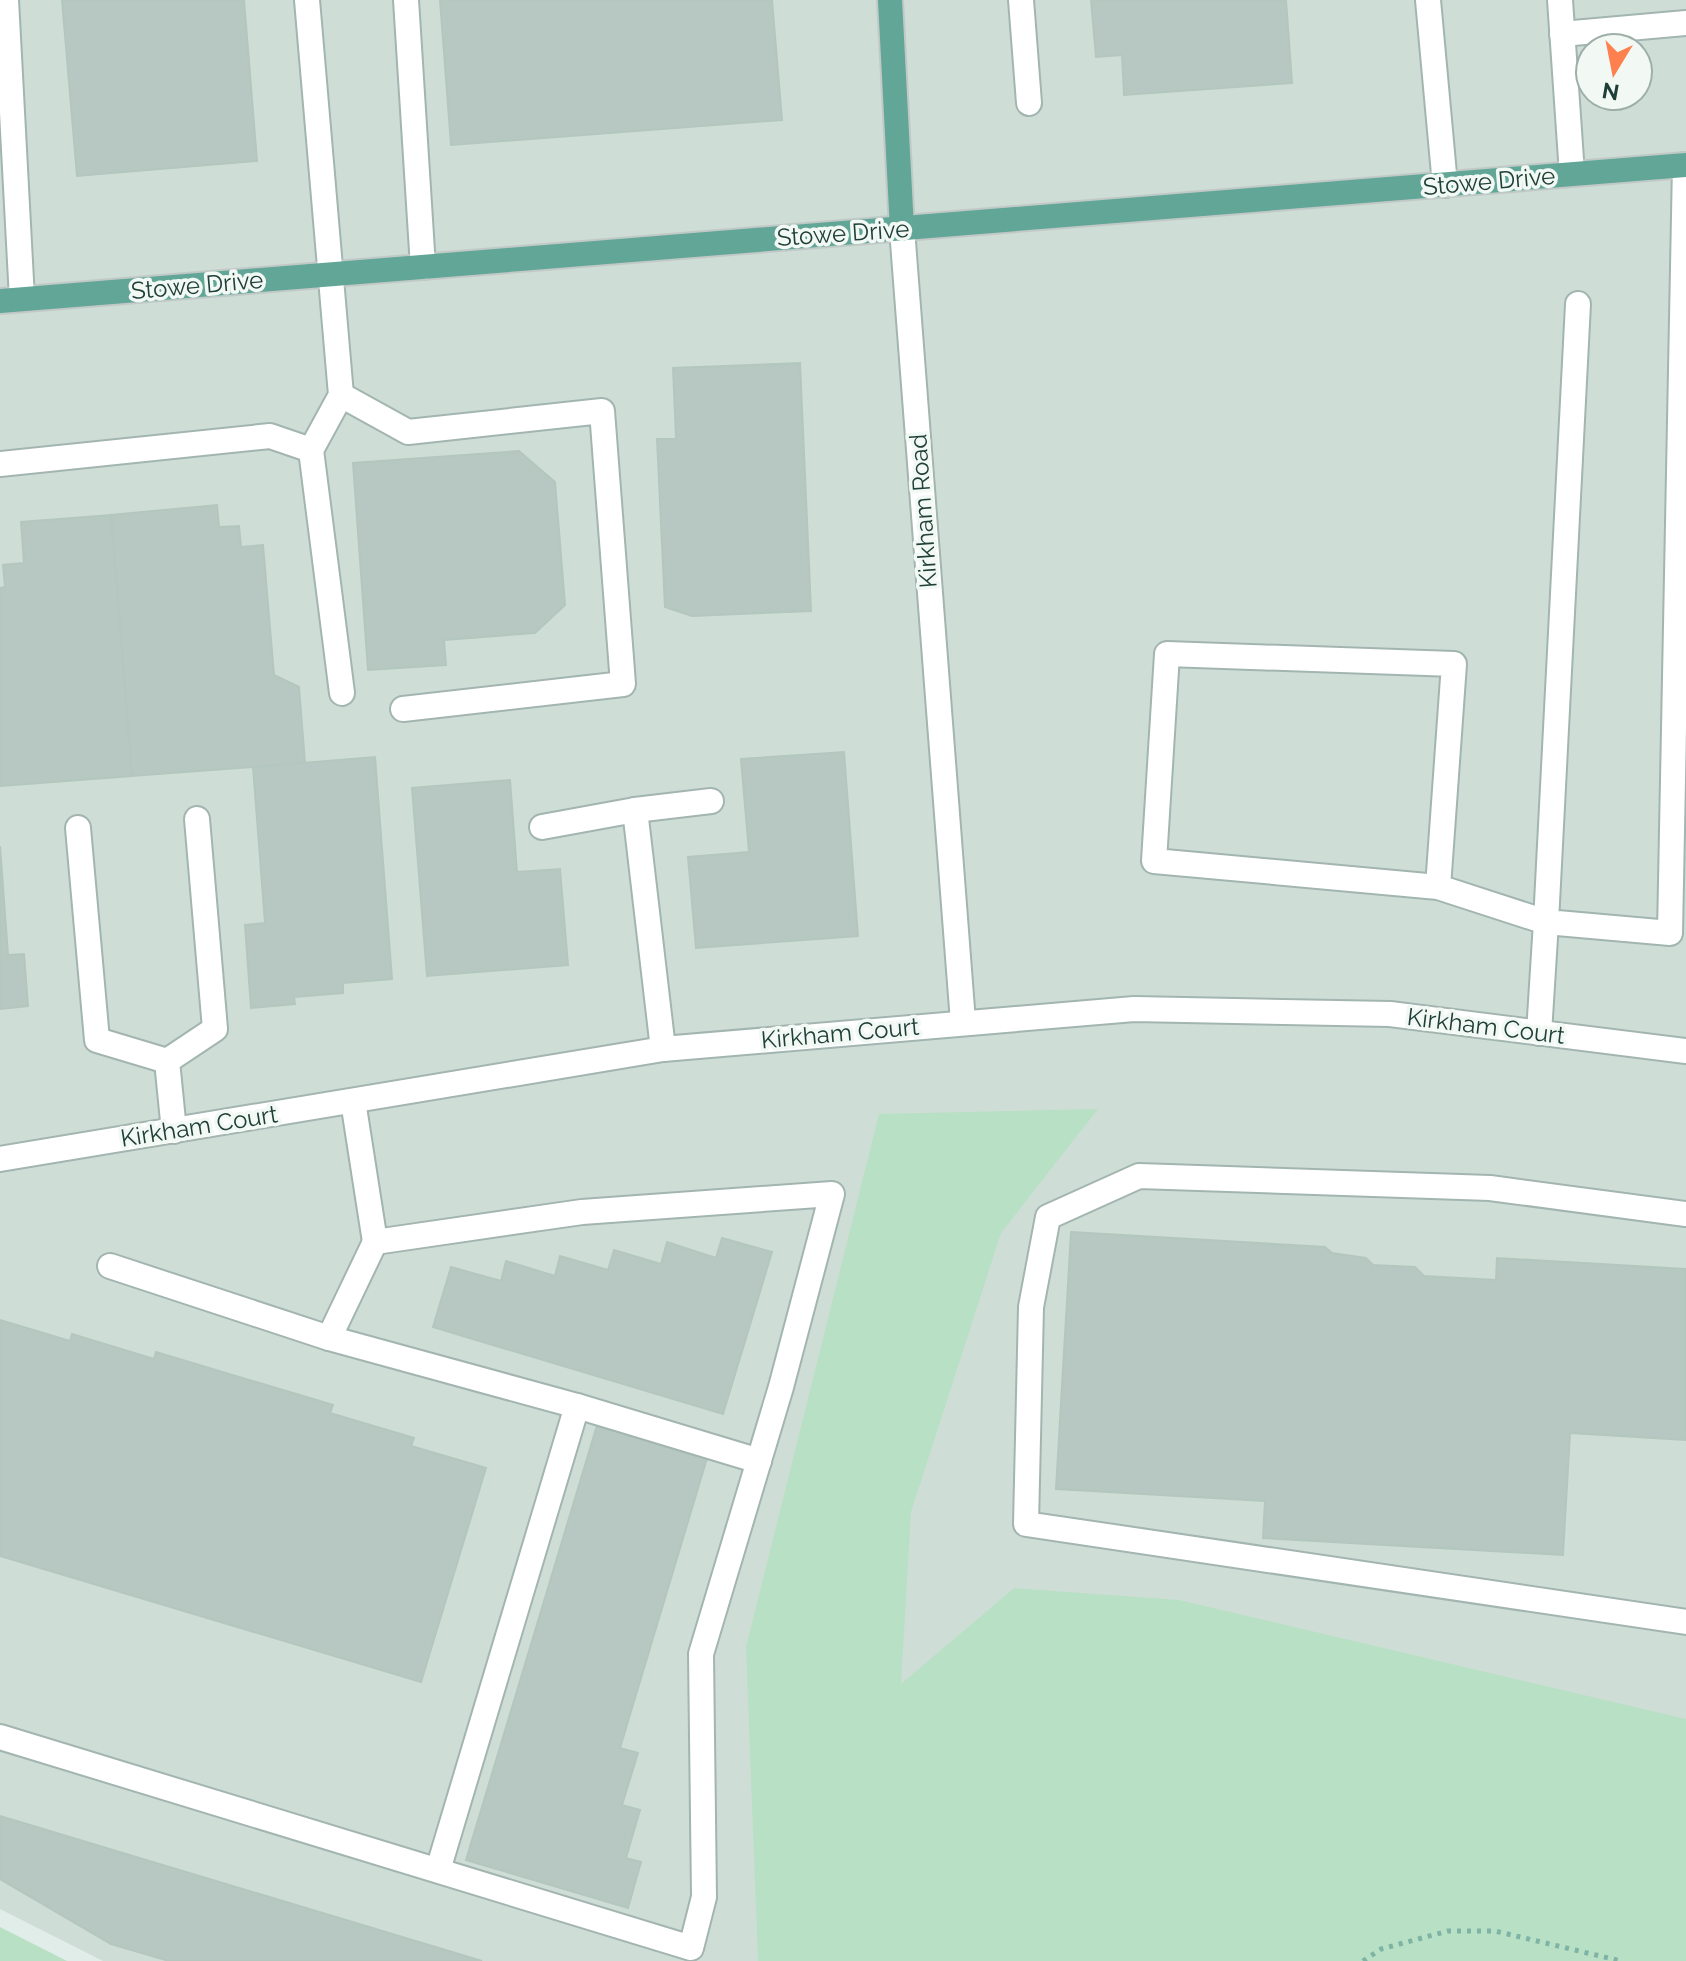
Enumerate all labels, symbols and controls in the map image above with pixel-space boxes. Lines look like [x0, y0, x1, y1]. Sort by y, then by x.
north arrow [1574, 32, 1654, 112]
text: N [1600, 77, 1621, 106]
street label: Stowe Drive [1422, 161, 1556, 201]
street label: Stowe Drive [776, 214, 910, 252]
street label: Stowe Drive [130, 265, 264, 305]
street label: Kirkham Road [903, 433, 943, 589]
street label: Kirkham Court [1406, 1002, 1566, 1050]
street label: Kirkham Court [760, 1012, 920, 1054]
street label: Kirkham Court [118, 1099, 280, 1153]

